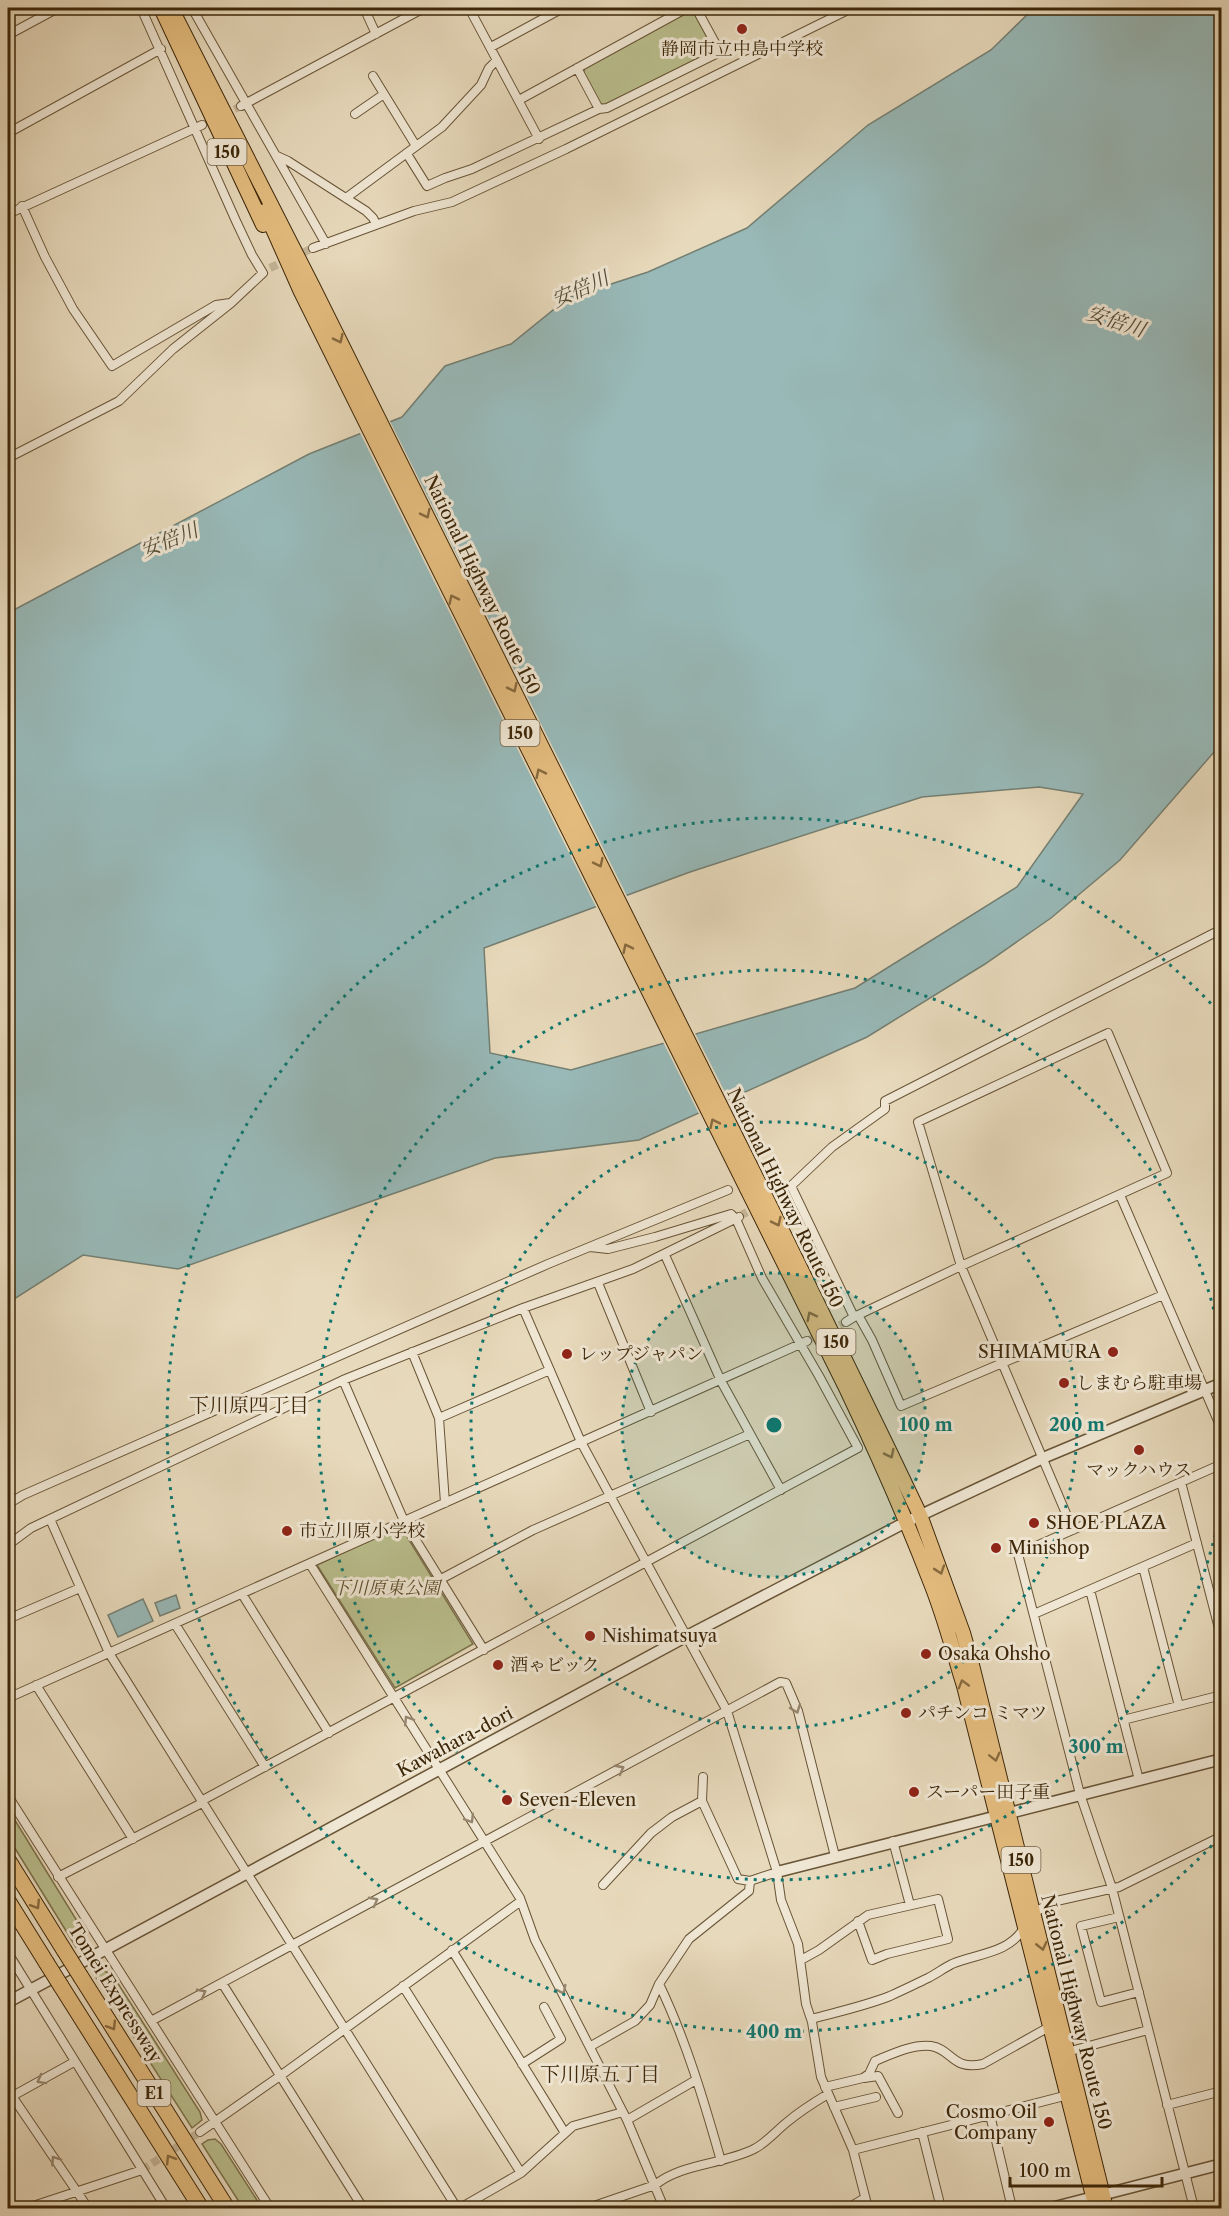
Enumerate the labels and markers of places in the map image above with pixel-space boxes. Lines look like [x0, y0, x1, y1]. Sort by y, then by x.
marker: 静岡市立中島中学校 [735, 22, 749, 36]
place label: 静岡市立中島中学校 [661, 38, 823, 60]
place label: SHIMAMURA [978, 1341, 1102, 1363]
place label: レップジャパン [579, 1343, 704, 1365]
marker: SHIMAMURA [1106, 1345, 1120, 1359]
marker: レップジャパン [560, 1347, 574, 1361]
place label: しまむら駐車場 [1076, 1372, 1202, 1394]
marker: しまむら駐車場 [1057, 1376, 1071, 1390]
centre of rings [764, 1415, 784, 1435]
marker: マックハウス [1132, 1443, 1146, 1457]
place label: マックハウス [1086, 1459, 1192, 1481]
place label: SHOE PLAZA [1046, 1512, 1167, 1534]
marker: SHOE PLAZA [1027, 1516, 1041, 1530]
place label: 市立川原小学校 [299, 1520, 425, 1542]
marker: 市立川原小学校 [280, 1524, 294, 1538]
place label: Minishop [1008, 1537, 1090, 1559]
marker: Minishop [989, 1541, 1003, 1555]
place label: Nishimatsuya [602, 1625, 718, 1647]
marker: Nishimatsuya [583, 1629, 597, 1643]
place label: Osaka Ohsho [938, 1643, 1051, 1665]
marker: Osaka Ohsho [919, 1647, 933, 1661]
place label: 酒ゃビック [510, 1654, 599, 1676]
marker: 酒ゃビック [491, 1658, 505, 1672]
place label: パチンコ ミマツ [918, 1702, 1047, 1724]
marker: パチンコ ミマツ [899, 1706, 913, 1720]
place label: スーパー田子重 [926, 1781, 1050, 1803]
marker: スーパー田子重 [907, 1785, 921, 1799]
place label: Seven-Eleven [519, 1789, 636, 1811]
marker: Seven-Eleven [500, 1793, 514, 1807]
place label: Cosmo Oil Company [946, 2101, 1038, 2144]
marker: Cosmo Oil Company [1042, 2115, 1056, 2129]

